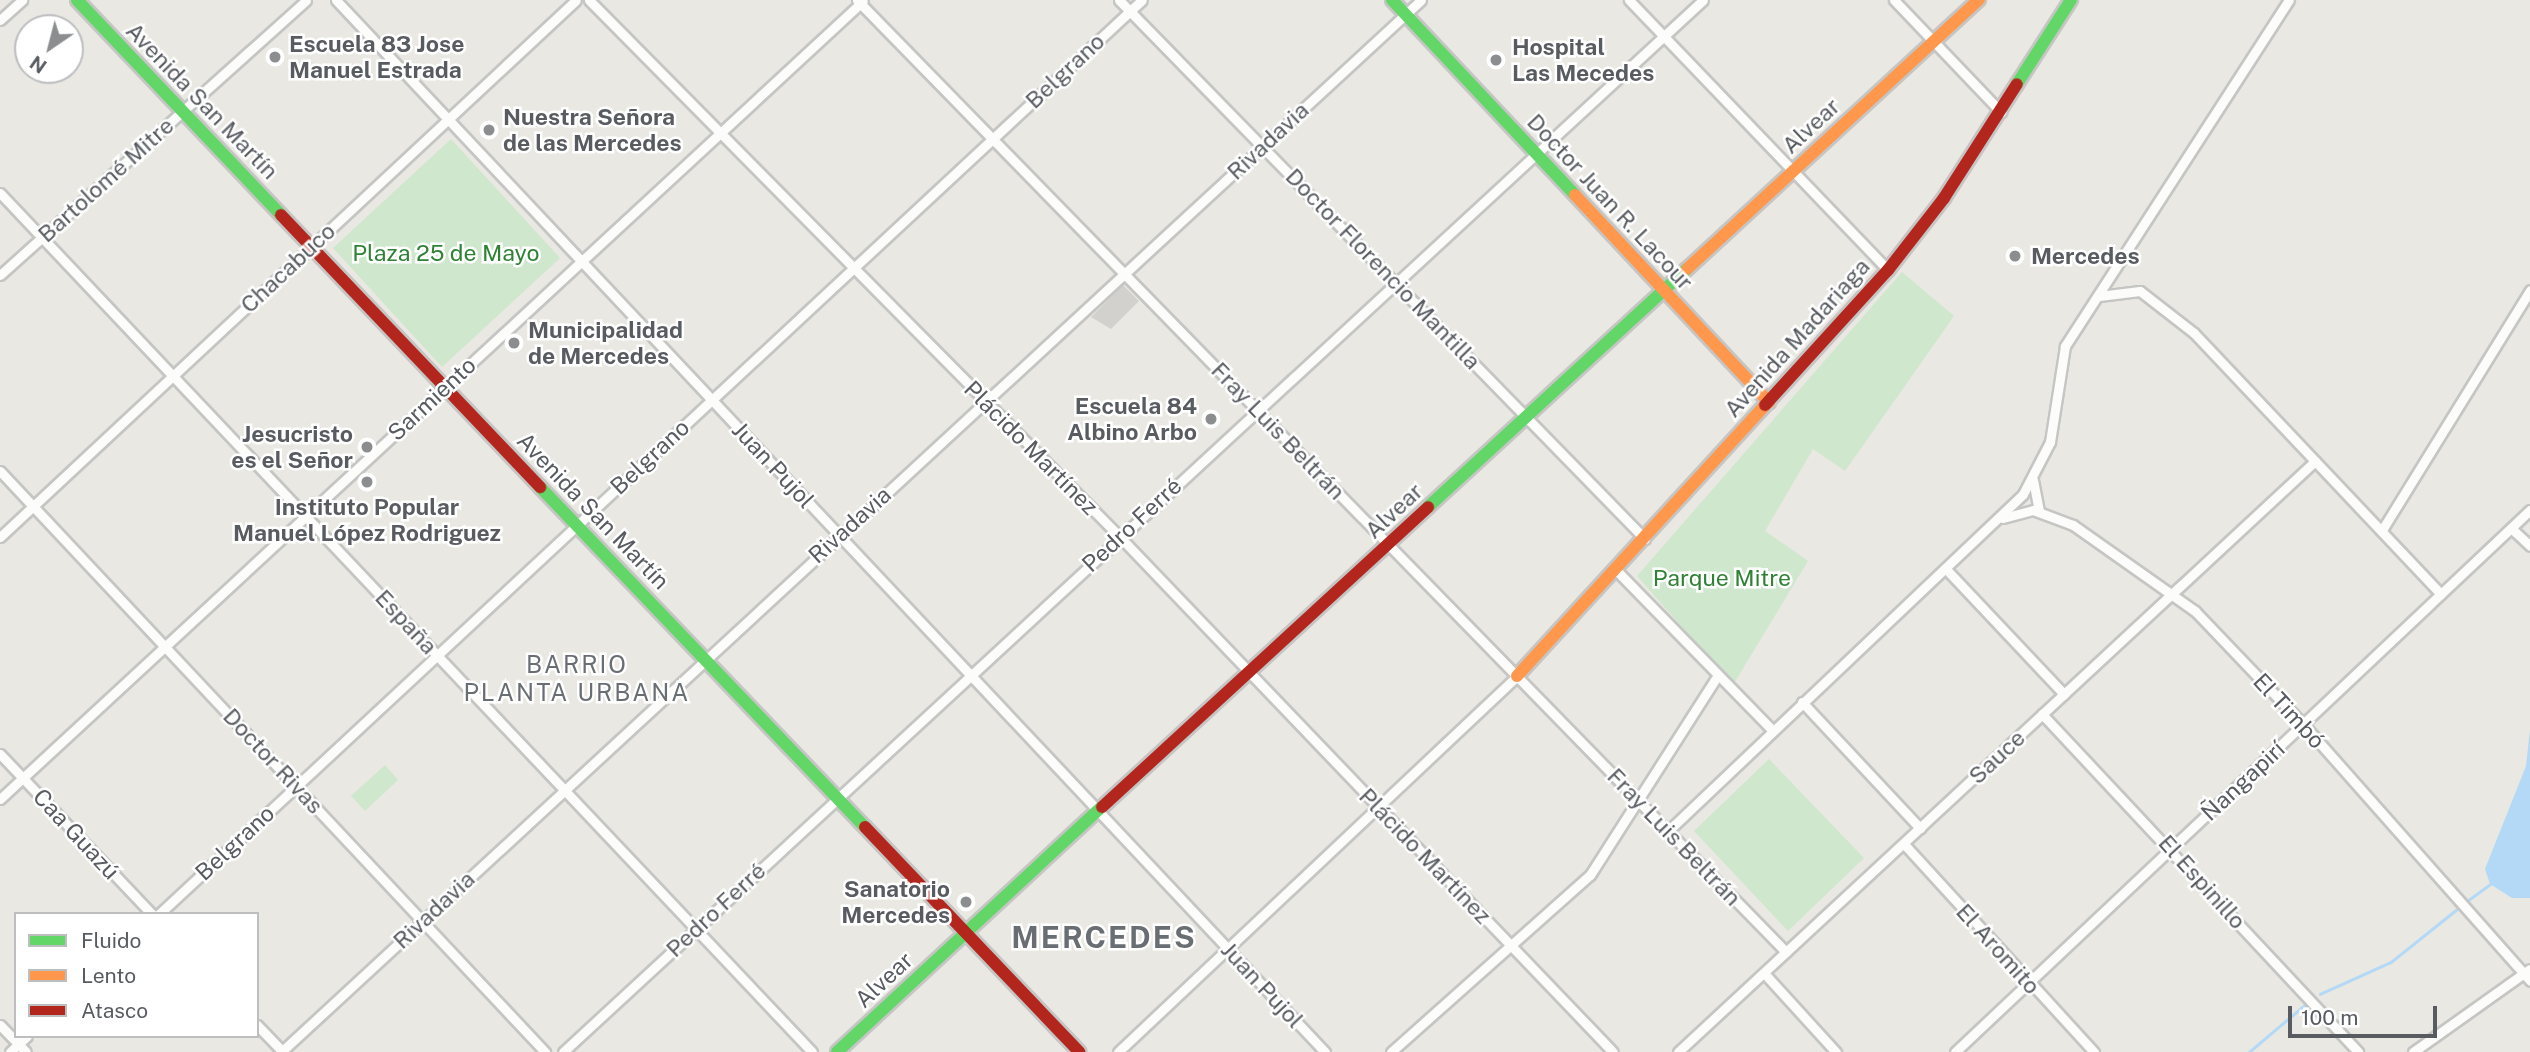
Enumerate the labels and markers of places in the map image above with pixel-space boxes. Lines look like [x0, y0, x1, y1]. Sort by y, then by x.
place label: Escuela 83 Jose Manuel Estrada [289, 30, 464, 84]
place label: Hospital Las Mecedes [1512, 33, 1655, 87]
marker: Escuela 83 Jose Manuel Estrada [267, 49, 283, 65]
marker: Hospital Las Mecedes [1486, 50, 1506, 70]
place label: Nuestra Señora de las Mercedes [503, 103, 682, 157]
marker: Nuestra Señora de las Mercedes [481, 122, 497, 138]
place label: Mercedes [2031, 242, 2140, 270]
marker: Mercedes [2005, 246, 2025, 266]
place label: Municipalidad de Mercedes [528, 316, 683, 370]
marker: Municipalidad de Mercedes [506, 335, 522, 351]
place label: Escuela 84 Albino Arbo [1067, 392, 1197, 446]
marker: Escuela 84 Albino Arbo [1203, 411, 1219, 427]
place label: Jesucristo es el Señor [231, 420, 353, 474]
marker: Jesucristo es el Señor [359, 439, 375, 455]
marker: Instituto Popular Manuel López Rodriguez [359, 474, 375, 490]
place label: Instituto Popular Manuel López Rodriguez [233, 493, 501, 547]
place label: Sanatorio Mercedes [841, 875, 950, 929]
marker: Sanatorio Mercedes [956, 892, 976, 912]

